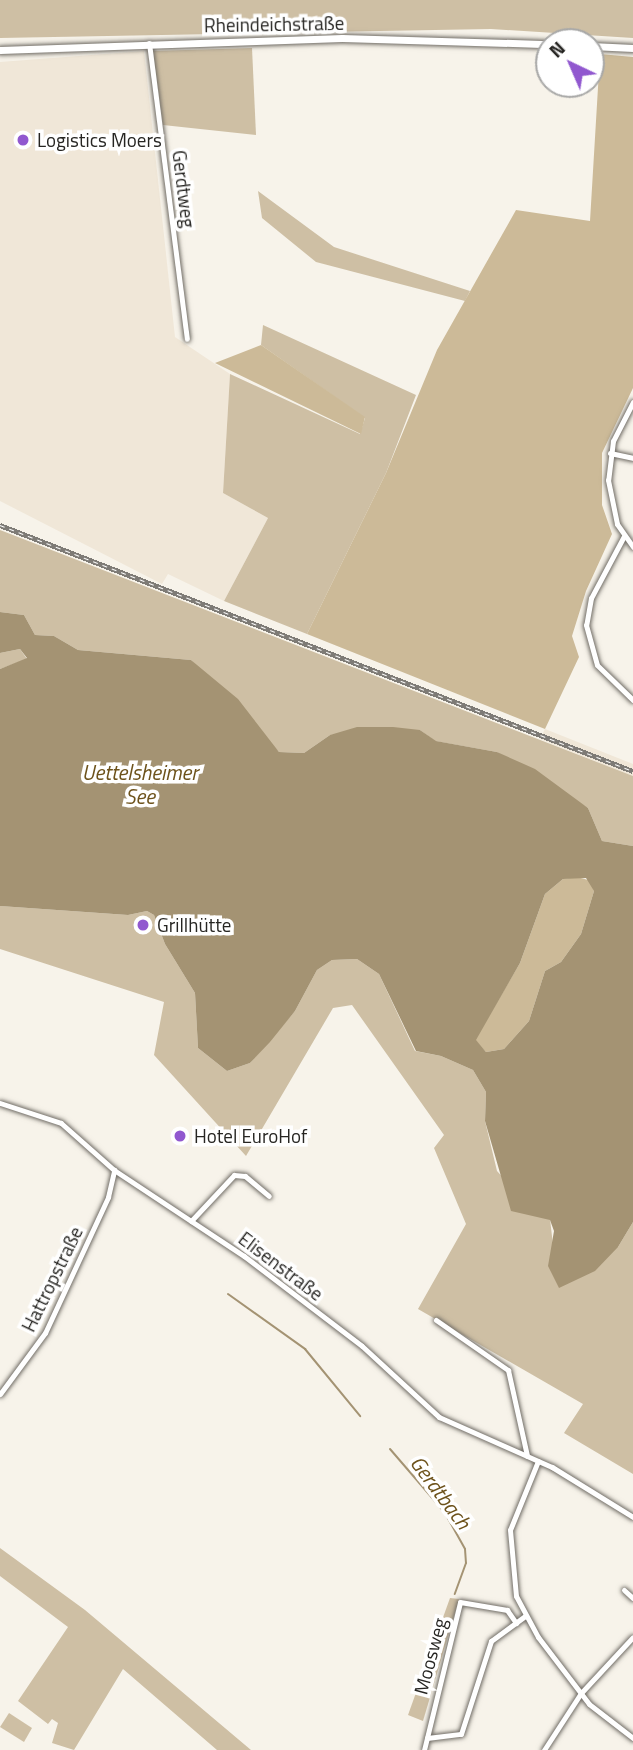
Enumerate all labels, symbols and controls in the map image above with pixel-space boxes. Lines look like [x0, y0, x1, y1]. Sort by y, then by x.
street label: Rheindeichstraße [204, 11, 344, 37]
north arrow [535, 28, 605, 98]
text: N [542, 34, 571, 64]
place label: Logistics Moers [37, 129, 162, 151]
marker: Logistics Moers [15, 132, 31, 148]
street label: Gerdtweg [168, 149, 200, 229]
water label: Uettelsheimer See [82, 759, 198, 809]
place label: Grillhütte [157, 914, 231, 936]
marker: Grillhütte [135, 917, 151, 933]
place label: Hotel EuroHof [194, 1125, 307, 1147]
marker: Hotel EuroHof [172, 1128, 188, 1144]
street label: Hattropstraße [17, 1223, 87, 1335]
street label: Elisenstraße [234, 1227, 328, 1305]
water label: Gerdtbach [405, 1450, 477, 1534]
street label: Moosweg [409, 1615, 451, 1697]

